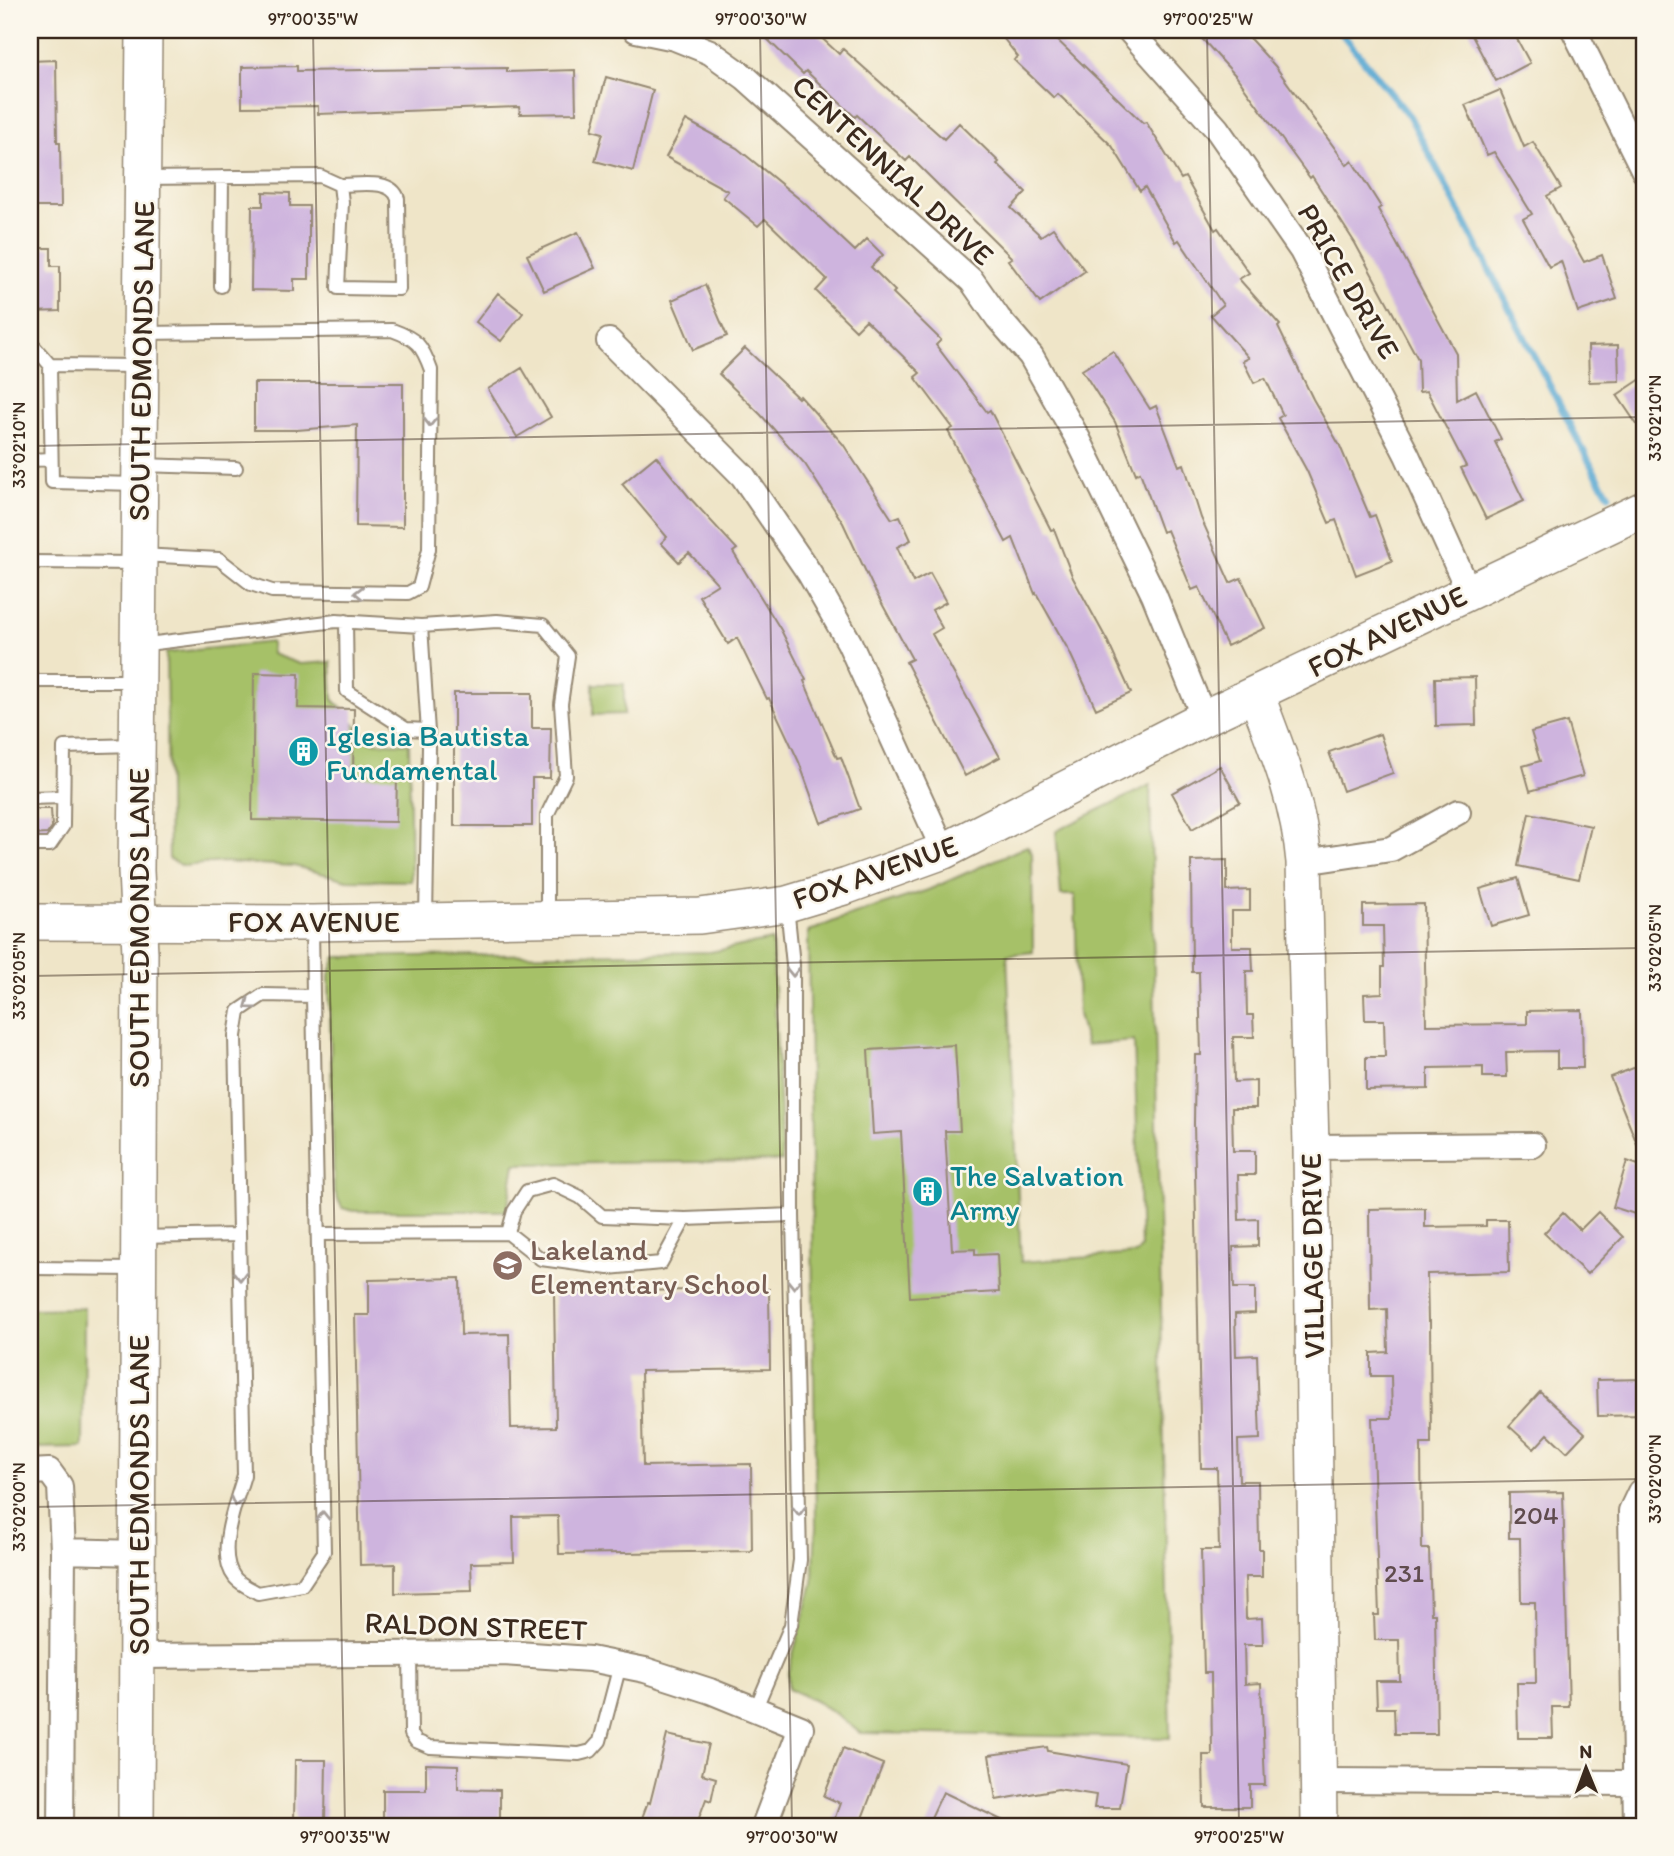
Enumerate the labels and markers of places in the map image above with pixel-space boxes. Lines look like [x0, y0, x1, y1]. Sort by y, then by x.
place label: Iglesia Bautista Fundamental [326, 717, 530, 788]
building icon: Iglesia Bautista Fundamental [286, 735, 320, 769]
place label: The Salvation Army [950, 1157, 1124, 1228]
building icon: The Salvation Army [910, 1175, 944, 1209]
place label: Lakeland Elementary School [530, 1231, 770, 1302]
school or university icon: Lakeland Elementary School [490, 1249, 524, 1283]

